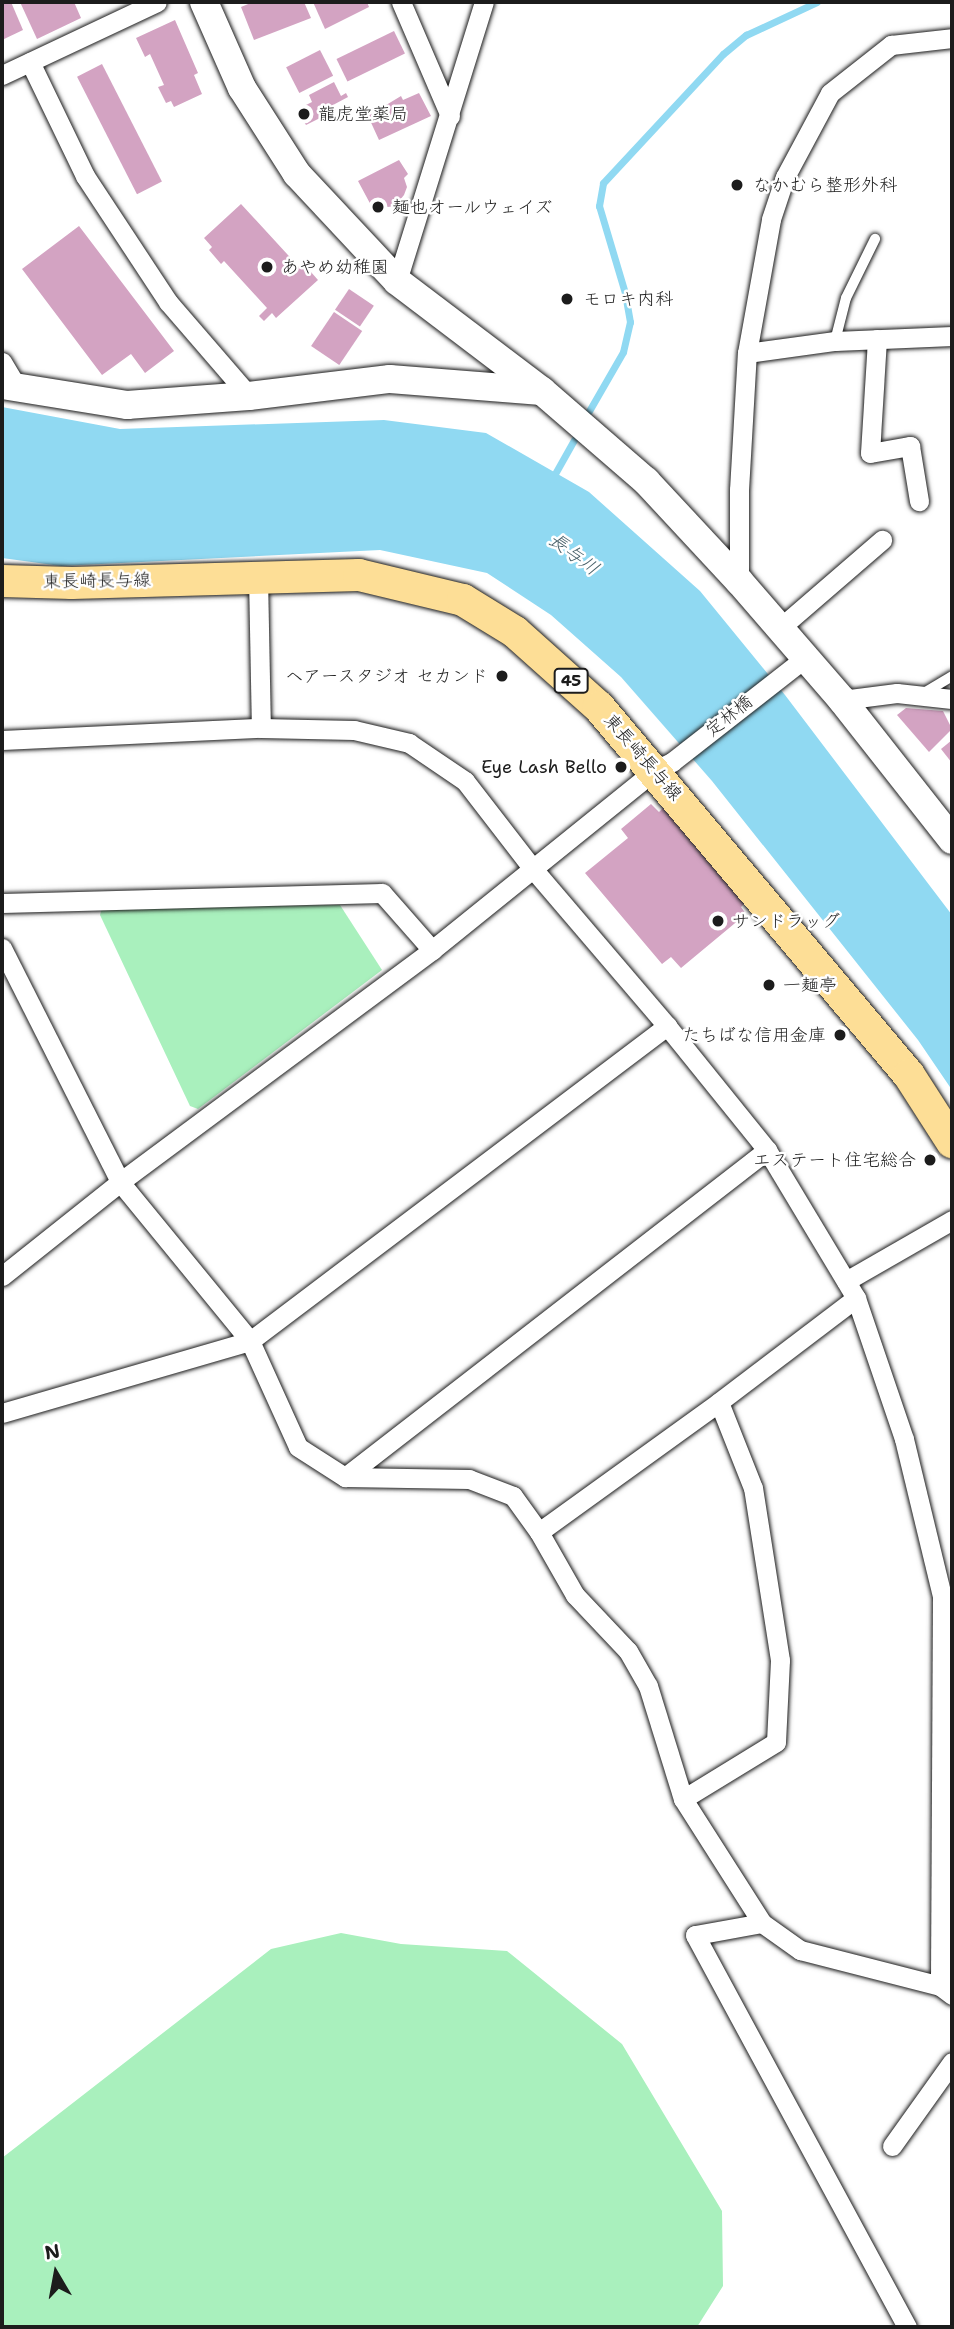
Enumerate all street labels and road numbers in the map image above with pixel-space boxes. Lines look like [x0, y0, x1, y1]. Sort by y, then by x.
street label: 東長崎長与線 [43, 569, 151, 593]
road number: 45 [554, 668, 588, 694]
street label: 定林橋 [701, 691, 757, 741]
street label: 東長崎長与線 [599, 709, 687, 805]

